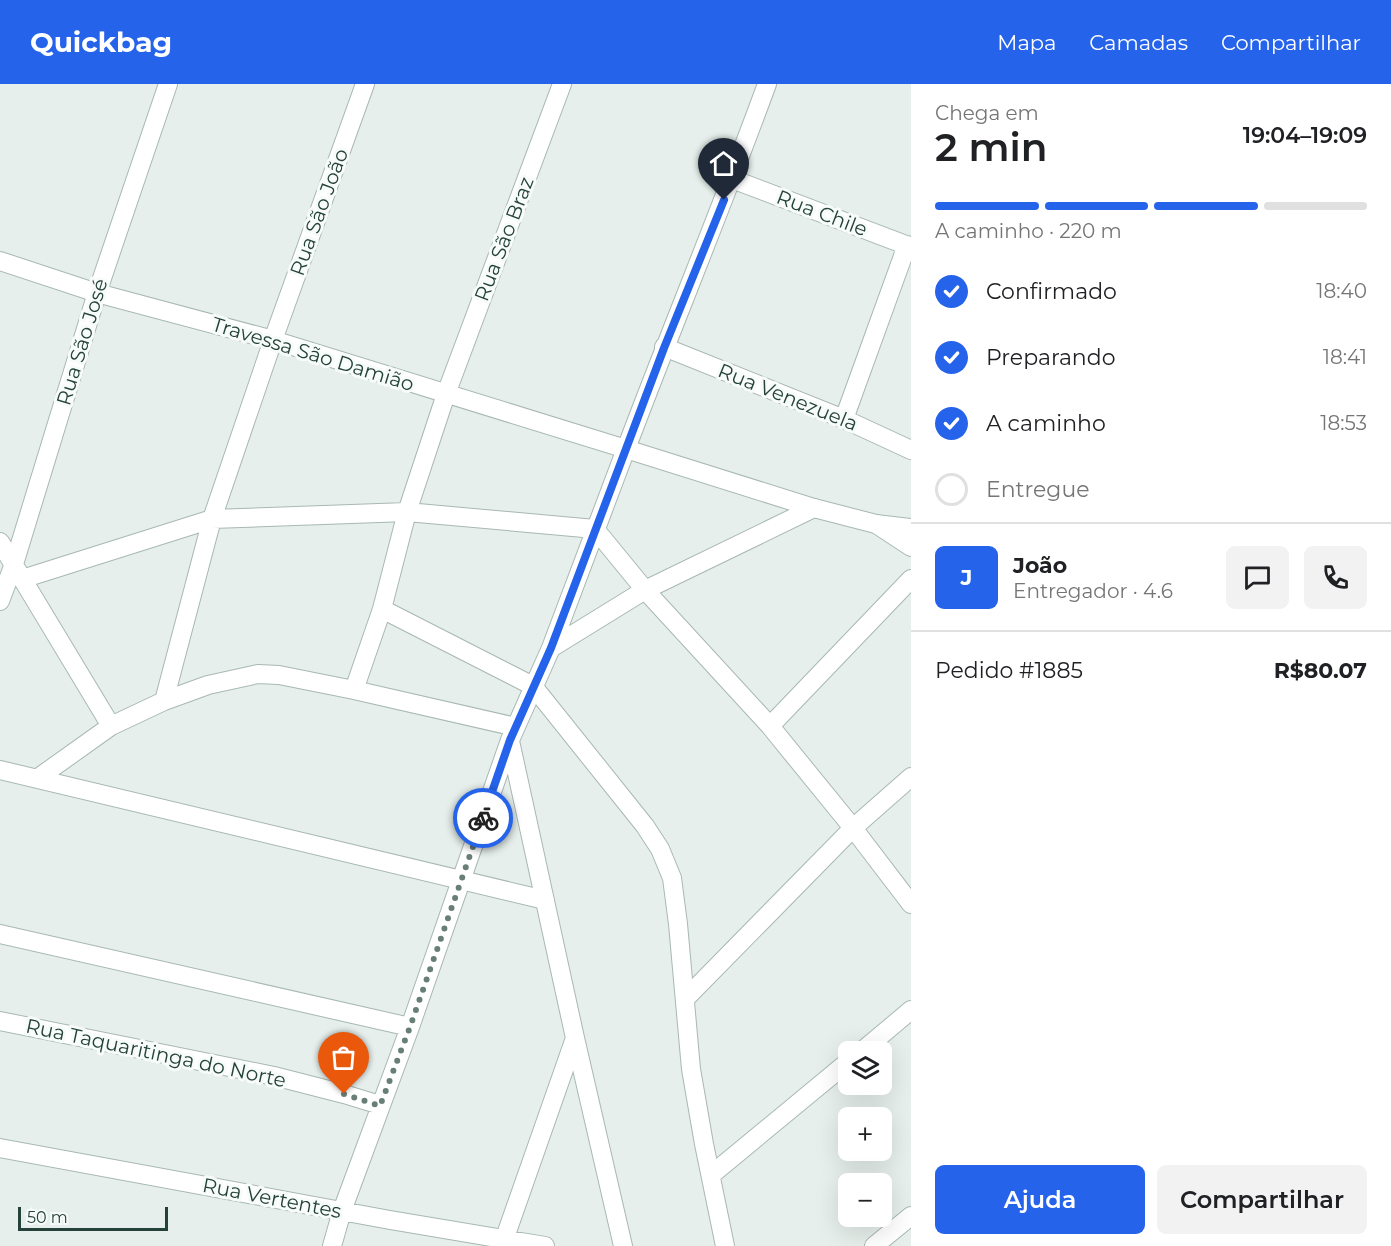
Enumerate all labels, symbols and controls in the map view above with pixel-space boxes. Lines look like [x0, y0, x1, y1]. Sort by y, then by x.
text: Quickbag [30, 25, 172, 59]
text: Mapa [997, 30, 1056, 55]
text: Camadas [1089, 30, 1188, 55]
text: Compartilhar [1221, 30, 1361, 55]
text: Chega em [935, 101, 1039, 125]
text: 19:04–19:09 [1243, 122, 1367, 149]
text: 2 min [935, 123, 1048, 171]
pin [698, 138, 749, 200]
street label: Rua São João [285, 145, 353, 279]
icon: home [707, 147, 740, 180]
street label: Rua São Braz [469, 173, 539, 305]
street label: Rua Chile [773, 185, 871, 241]
text: A caminho · 220 m [935, 219, 1122, 243]
icon: check [935, 275, 968, 308]
street label: Rua São José [51, 276, 113, 408]
text: Confirmado [986, 278, 1117, 305]
text: 18:40 [1316, 279, 1367, 303]
street label: Travessa São Damião [209, 312, 417, 396]
icon: check [935, 341, 968, 374]
text: Preparando [986, 344, 1115, 371]
text: 18:41 [1323, 345, 1367, 369]
street label: Rua Venezuela [715, 358, 861, 436]
icon: check [935, 407, 968, 440]
text: A caminho [986, 410, 1106, 437]
text: 18:53 [1320, 411, 1367, 435]
text: Entregue [986, 476, 1090, 503]
button: chat [1226, 546, 1289, 609]
button: phone [1304, 546, 1367, 609]
text: João [1013, 552, 1067, 579]
text: J [961, 564, 972, 591]
text: Entregador · 4.6 [1013, 579, 1173, 603]
text: Pedido #1885 [935, 657, 1083, 684]
text: R$80.07 [1274, 657, 1367, 684]
courier [453, 788, 513, 848]
icon: bike [467, 802, 500, 835]
street label: Rua Taquaritinga do Norte [24, 1014, 288, 1092]
pin [318, 1032, 369, 1094]
icon: bag [327, 1041, 360, 1074]
map controls [838, 1041, 892, 1227]
button: layers [838, 1041, 892, 1095]
button: + [838, 1107, 892, 1161]
button: Ajuda [935, 1165, 1145, 1234]
button: Compartilhar [1157, 1165, 1367, 1234]
street label: Rua Vertentes [200, 1173, 344, 1223]
button: − [838, 1173, 892, 1227]
scale bar [18, 1204, 168, 1232]
text: 50 m [27, 1208, 68, 1227]

